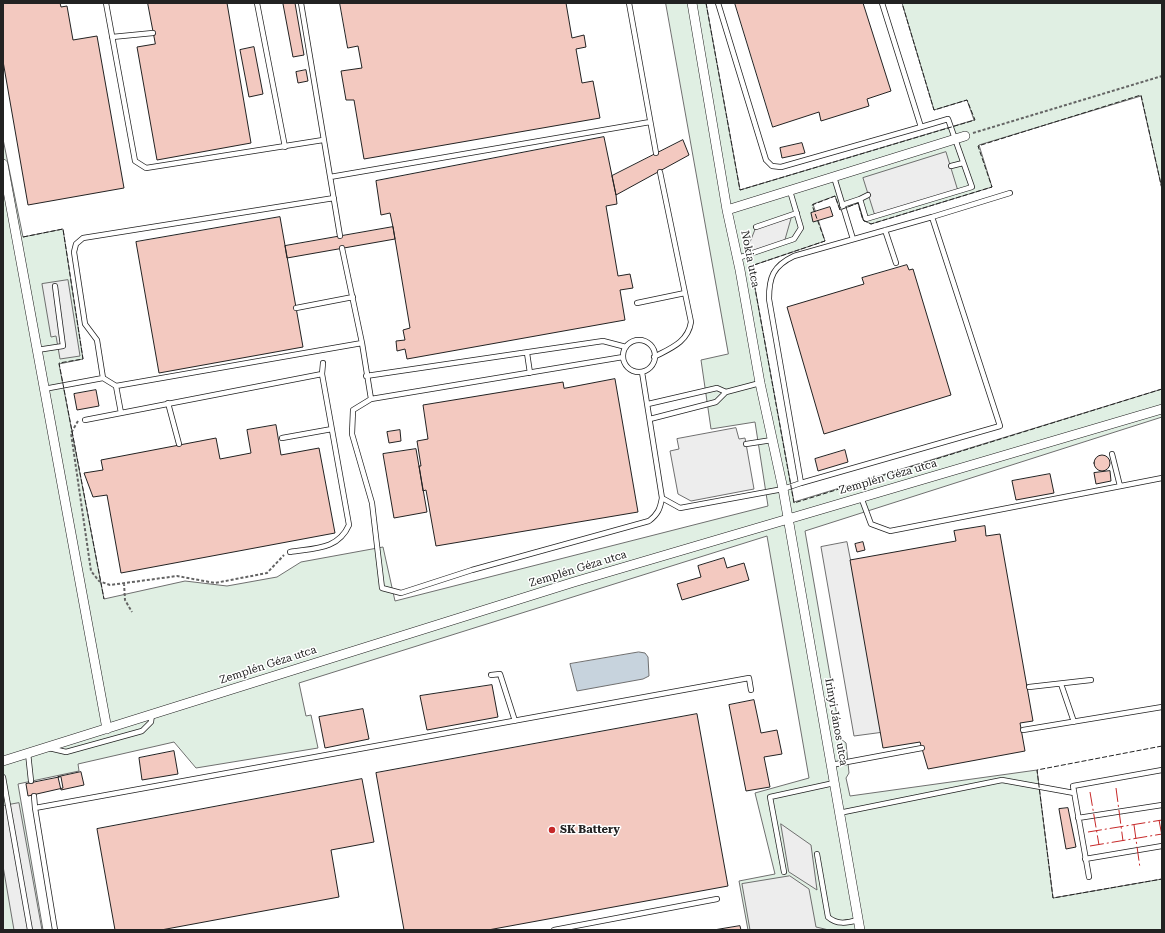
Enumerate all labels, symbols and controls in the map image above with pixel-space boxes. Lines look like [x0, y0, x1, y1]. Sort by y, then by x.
street label: Nokia utca [738, 229, 762, 289]
street label: Zemplén Géza utca [838, 457, 938, 497]
street label: Zemplén Géza utca [528, 548, 628, 590]
street label: Zemplén Géza utca [218, 643, 318, 687]
street label: Irinyi János utca [822, 677, 850, 767]
place label: SK Battery [560, 823, 620, 837]
marker: SK Battery [547, 825, 557, 835]

